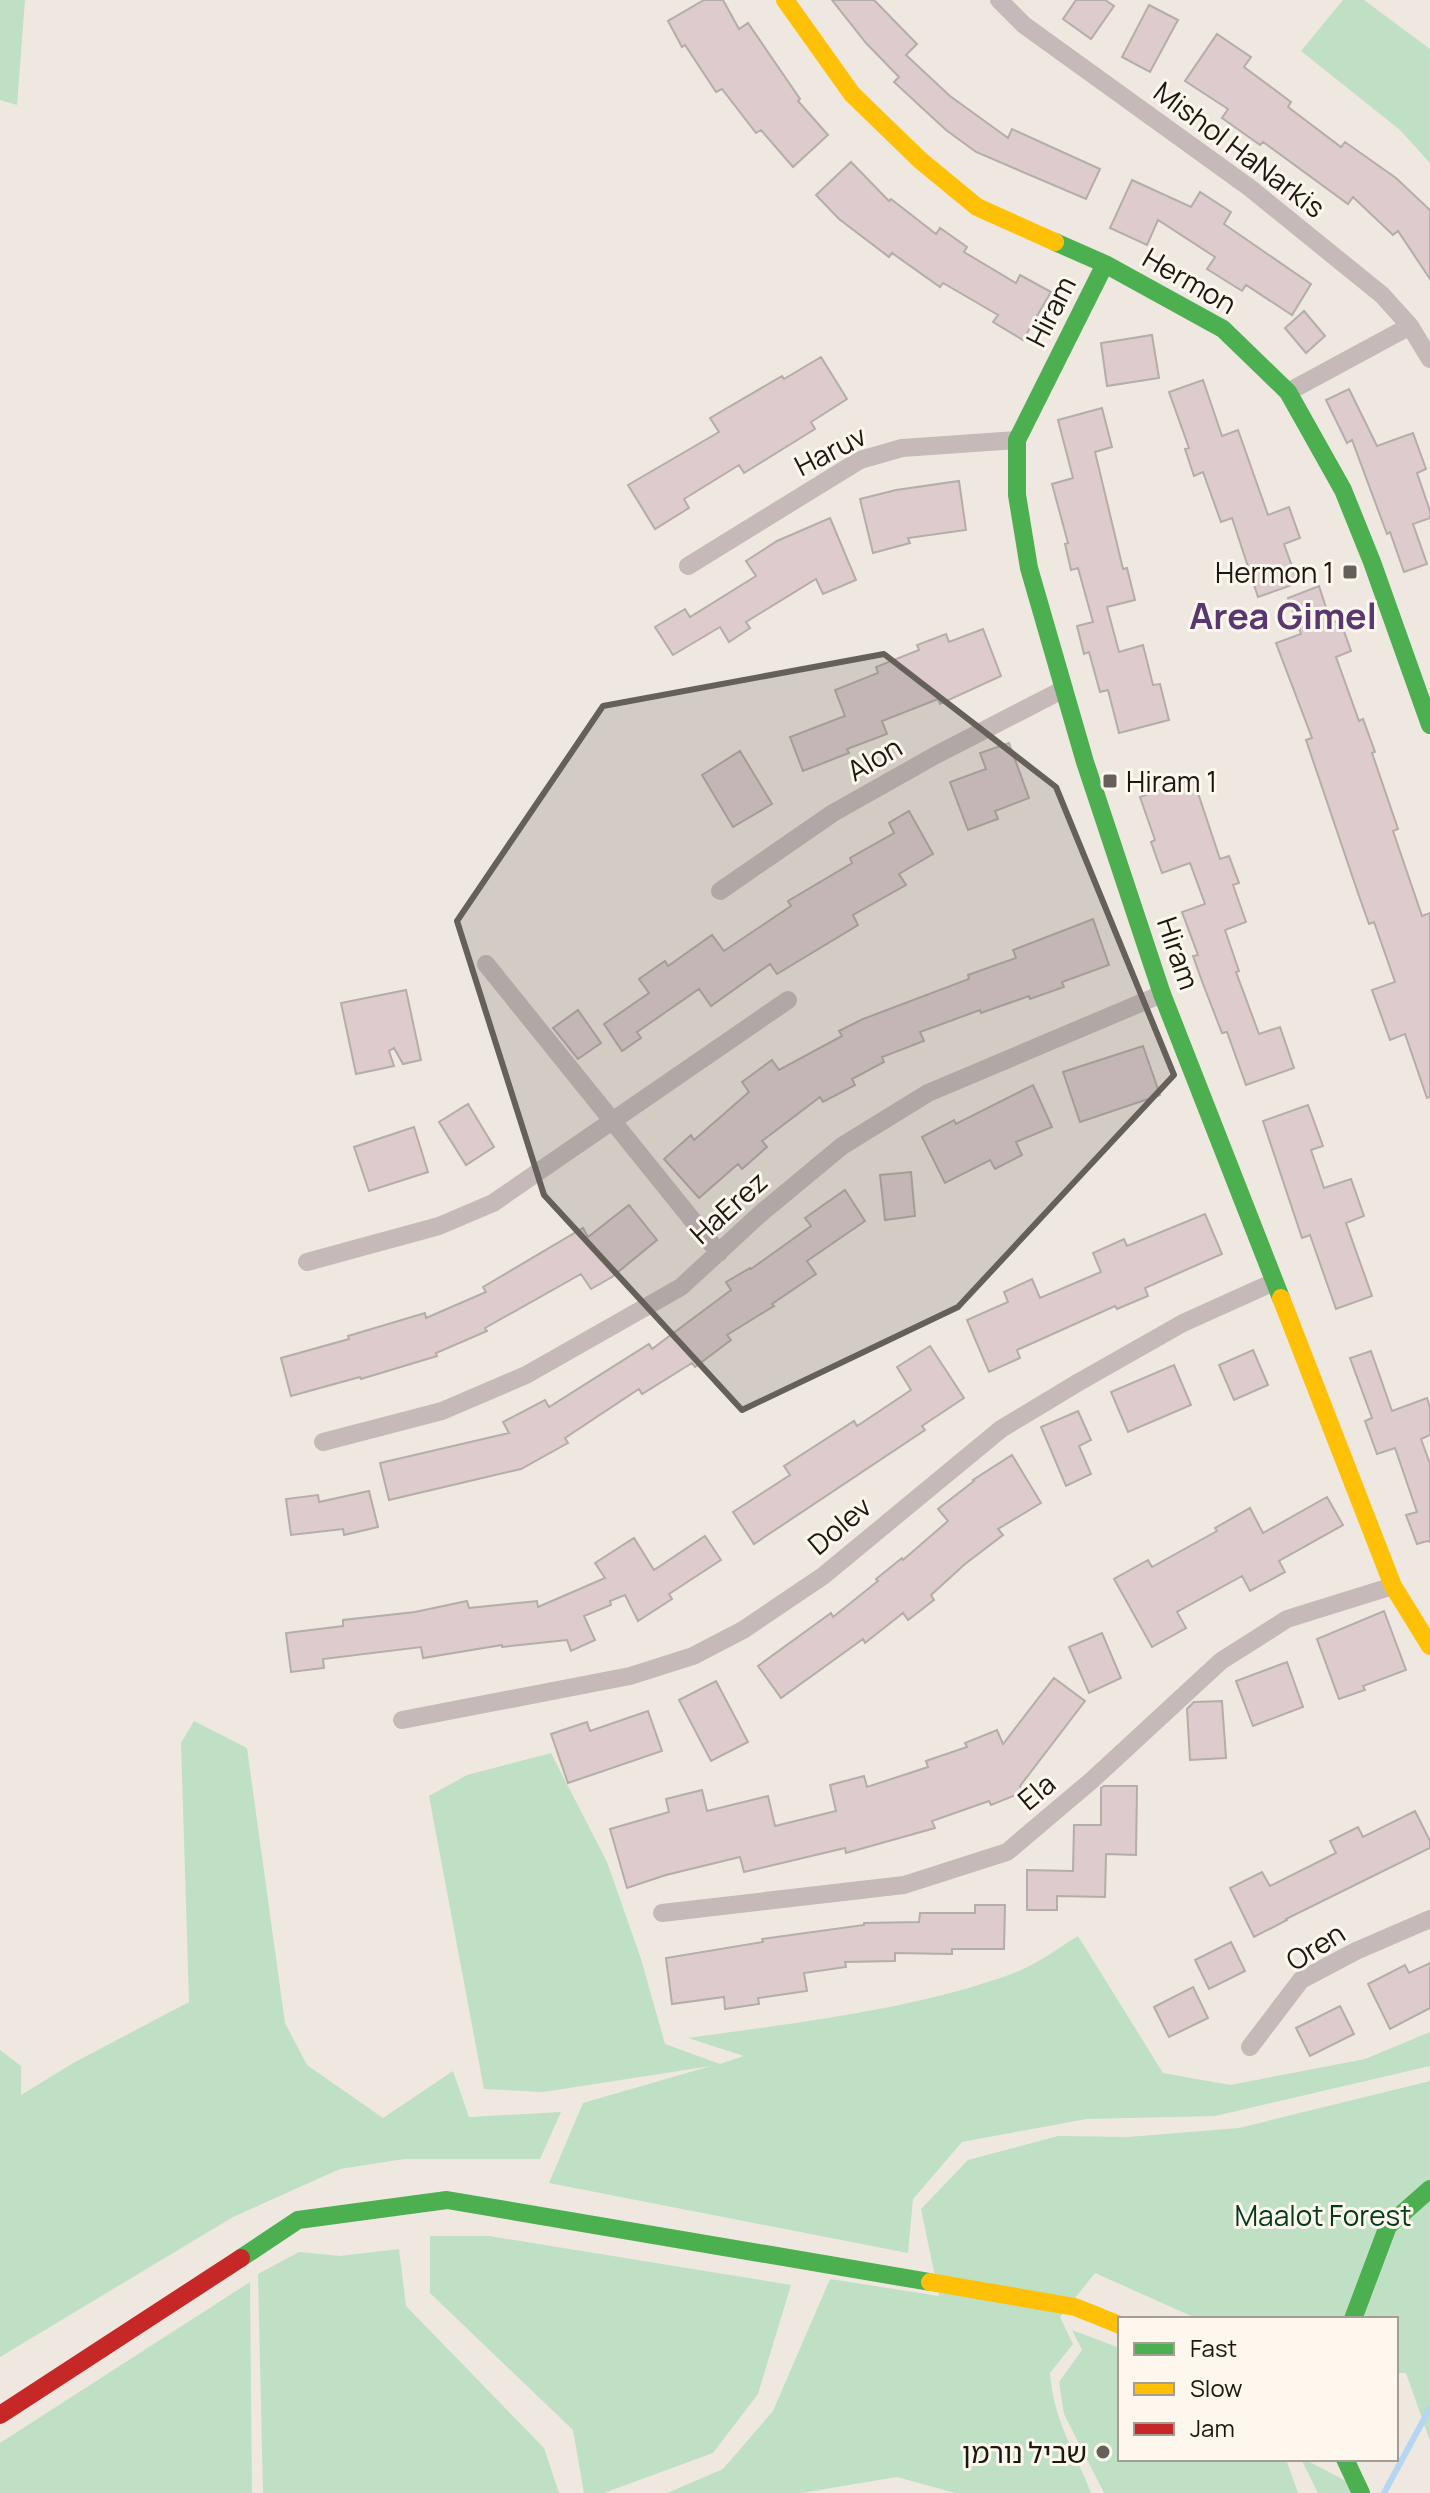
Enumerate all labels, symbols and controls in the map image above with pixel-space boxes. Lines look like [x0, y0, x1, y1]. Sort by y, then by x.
street label: Mishol HaNarkis [1147, 72, 1333, 226]
street label: Hermon [1136, 238, 1244, 322]
street label: Hiram [1016, 269, 1084, 353]
street label: Haruv [788, 416, 872, 484]
place label: Hermon 1 [1215, 553, 1334, 591]
marker: Hermon 1 [1341, 563, 1359, 581]
district label: Area Gimel [1189, 591, 1377, 640]
street label: Alon [840, 727, 908, 789]
place label: Hiram 1 [1126, 762, 1217, 800]
marker: Hiram 1 [1101, 772, 1119, 790]
street label: Hiram [1149, 912, 1209, 994]
street label: HaErez [681, 1162, 775, 1252]
street label: Dolev [799, 1487, 879, 1563]
street label: Ela [1009, 1764, 1063, 1818]
street label: Oren [1278, 1913, 1352, 1979]
park label: Maalot Forest [1235, 2196, 1411, 2234]
legend [1118, 2317, 1398, 2461]
text: Fast [1190, 2331, 1237, 2364]
text: Slow [1190, 2371, 1243, 2404]
text: Jam [1190, 2411, 1235, 2444]
place label: שביל נורמן [962, 2433, 1087, 2471]
marker: שביל נורמן [1094, 2443, 1112, 2461]

